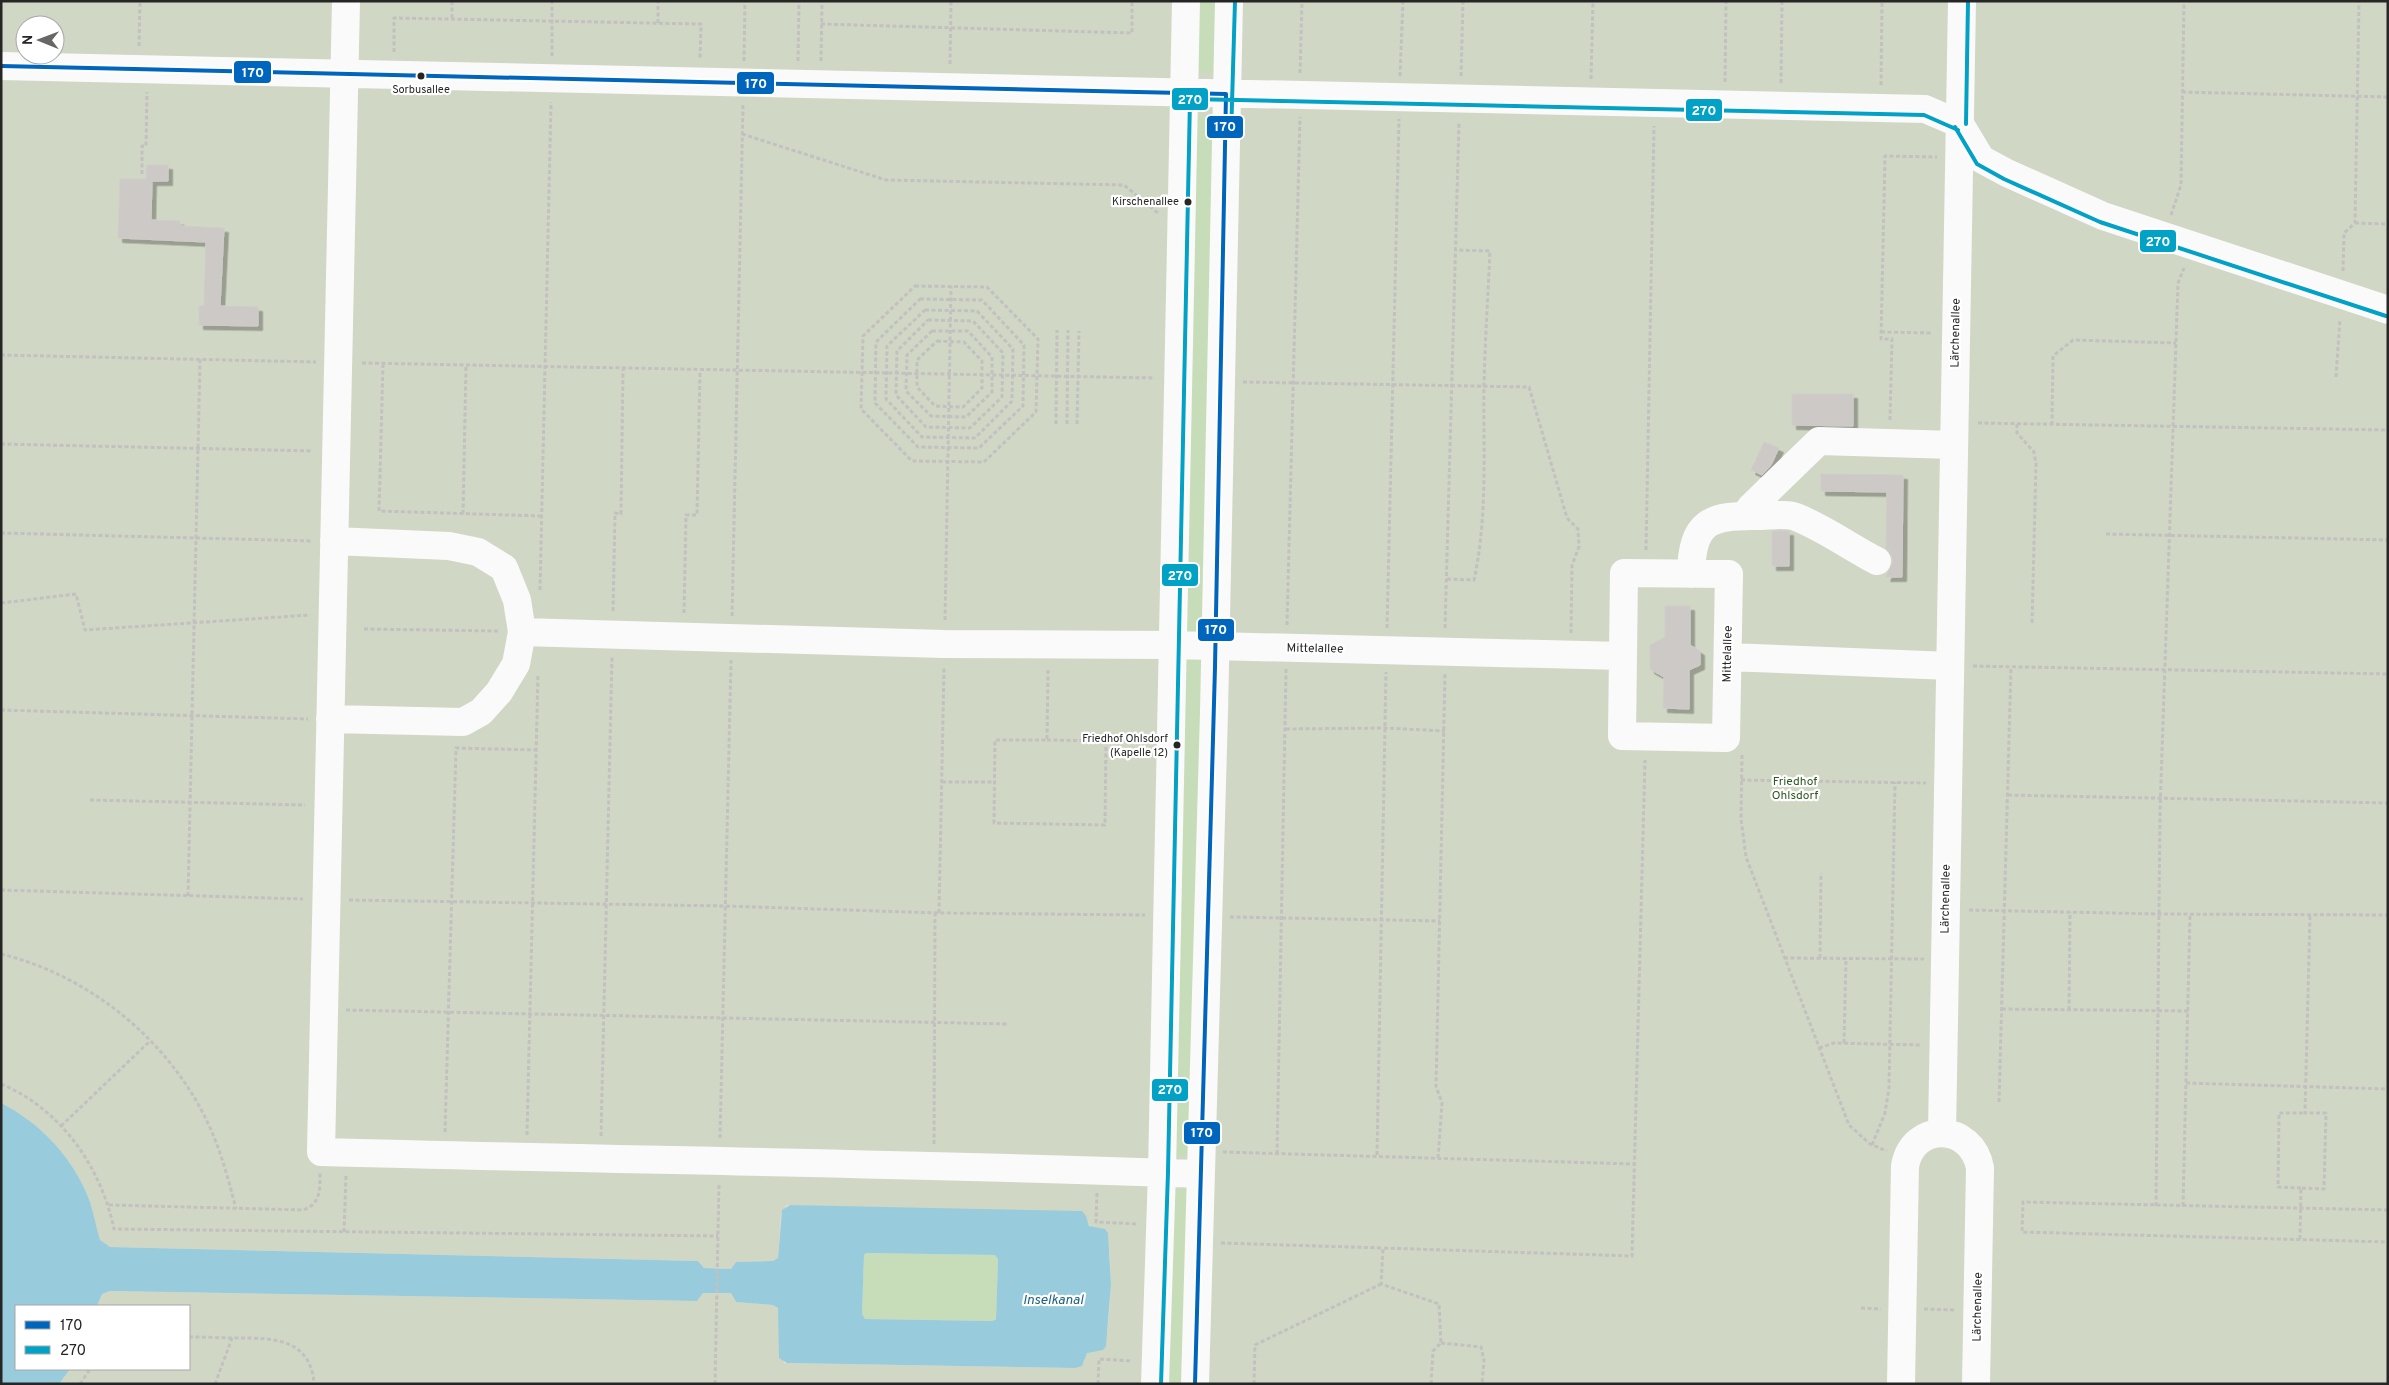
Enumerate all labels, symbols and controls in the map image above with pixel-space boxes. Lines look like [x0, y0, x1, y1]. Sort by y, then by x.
north arrow [15, 15, 65, 65]
text: N [20, 35, 37, 45]
line badge: 170 [233, 60, 272, 84]
text: 170 [242, 65, 264, 82]
marker: Sorbusallee [416, 71, 426, 81]
line badge: 170 [736, 71, 775, 95]
text: 170 [745, 76, 767, 93]
place label: Sorbusallee [392, 83, 450, 97]
line badge: 270 [1171, 87, 1209, 111]
text: 270 [1177, 92, 1203, 109]
line badge: 270 [1685, 98, 1723, 122]
text: 270 [1691, 103, 1717, 120]
line badge: 170 [1206, 115, 1244, 139]
text: 170 [1214, 119, 1236, 136]
place label: Kirschenallee [1112, 195, 1179, 209]
marker: Kirschenallee [1183, 197, 1193, 207]
line badge: 270 [2139, 229, 2177, 253]
text: 270 [2145, 234, 2171, 251]
street label: Lärchenallee [1947, 298, 1965, 368]
line badge: 270 [1161, 563, 1199, 587]
text: 270 [1167, 568, 1193, 585]
line badge: 170 [1197, 618, 1235, 642]
text: 170 [1205, 622, 1227, 639]
street label: Mittelallee [1720, 625, 1736, 683]
street label: Mittelallee [1286, 641, 1344, 657]
place label: Friedhof Ohlsdorf (Kapelle 12) [1082, 732, 1168, 760]
marker: Friedhof Ohlsdorf (Kapelle 12) [1172, 740, 1182, 750]
park label: Friedhof Ohlsdorf [1772, 774, 1818, 804]
street label: Lärchenallee [1937, 864, 1955, 934]
line badge: 270 [1151, 1078, 1189, 1102]
text: 270 [1157, 1082, 1183, 1099]
line badge: 170 [1183, 1121, 1221, 1145]
text: 170 [1191, 1125, 1213, 1142]
street label: Lärchenallee [1969, 1272, 1987, 1342]
water label: Inselkanal [1023, 1292, 1085, 1309]
legend [15, 1305, 190, 1370]
text: 170 [60, 1317, 83, 1336]
text: 270 [60, 1342, 86, 1361]

